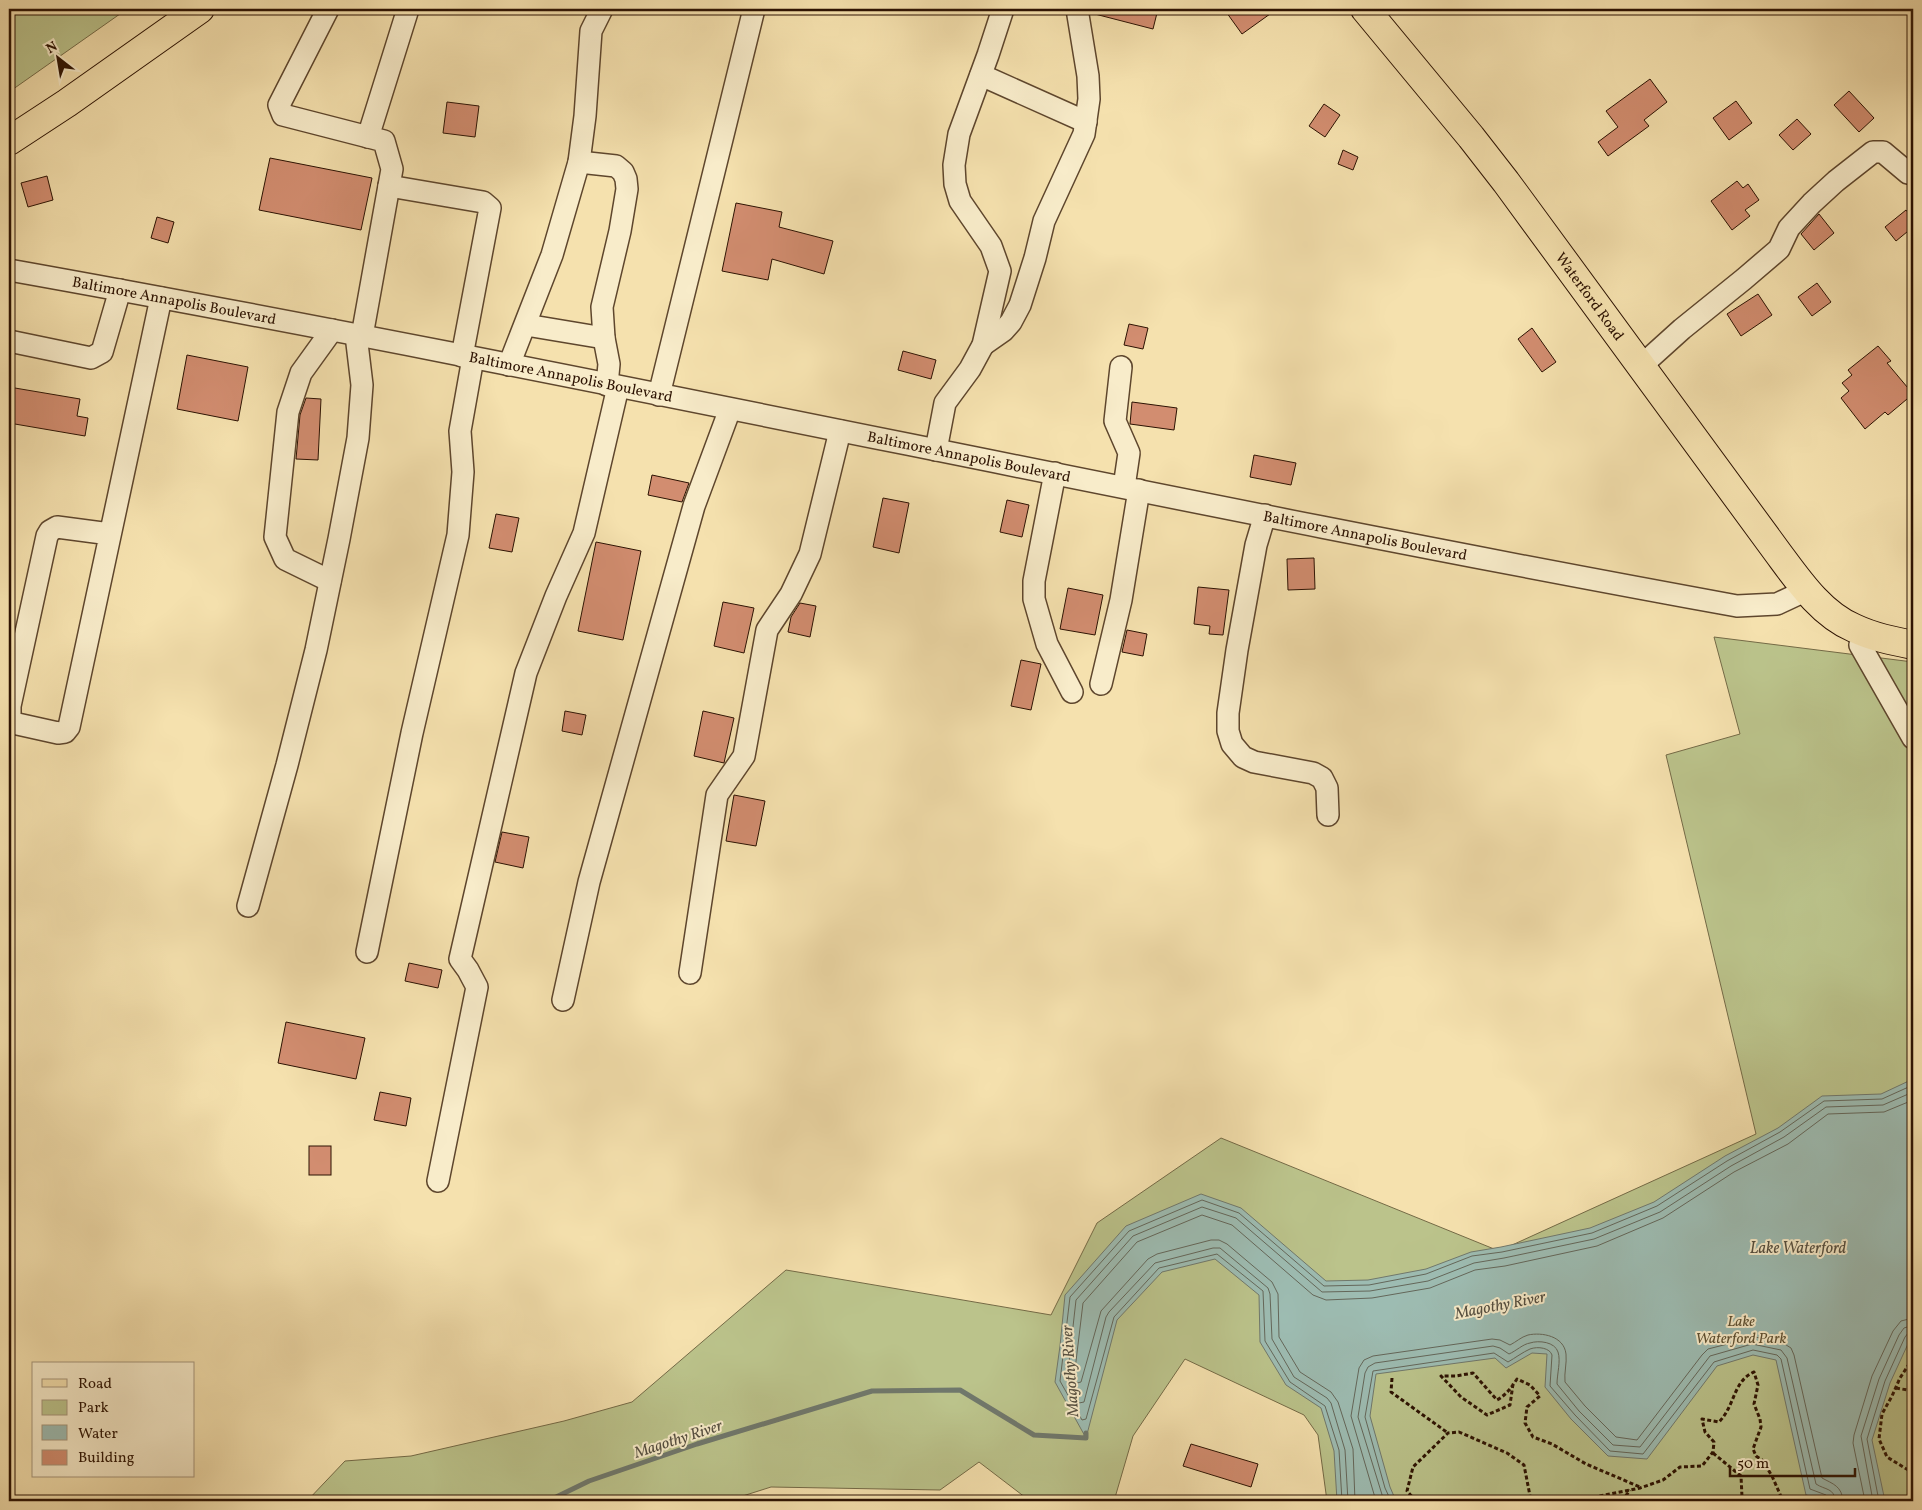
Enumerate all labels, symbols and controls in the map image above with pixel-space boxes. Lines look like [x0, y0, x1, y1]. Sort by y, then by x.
north arrow [32, 32, 82, 82]
text: N [43, 37, 61, 59]
street label: Waterford Road [1549, 249, 1628, 346]
street label: Baltimore Annapolis Boulevard [70, 273, 278, 331]
street label: Baltimore Annapolis Boulevard [467, 348, 674, 409]
street label: Baltimore Annapolis Boulevard [865, 427, 1072, 489]
street label: Baltimore Annapolis Boulevard [1261, 507, 1469, 567]
water label: Lake Waterford [1750, 1238, 1847, 1260]
water label: Magothy River [1452, 1286, 1549, 1326]
park label: Lake Waterford Park [1696, 1312, 1787, 1350]
water label: Magothy River [1057, 1323, 1085, 1418]
legend [32, 1362, 195, 1478]
text: Road [78, 1374, 112, 1395]
text: Park [78, 1398, 109, 1419]
water label: Magothy River [631, 1415, 727, 1465]
text: Water [78, 1424, 118, 1445]
scale bar [1730, 1445, 1854, 1477]
text: Building [78, 1448, 135, 1469]
text: 50 m [1737, 1454, 1769, 1475]

